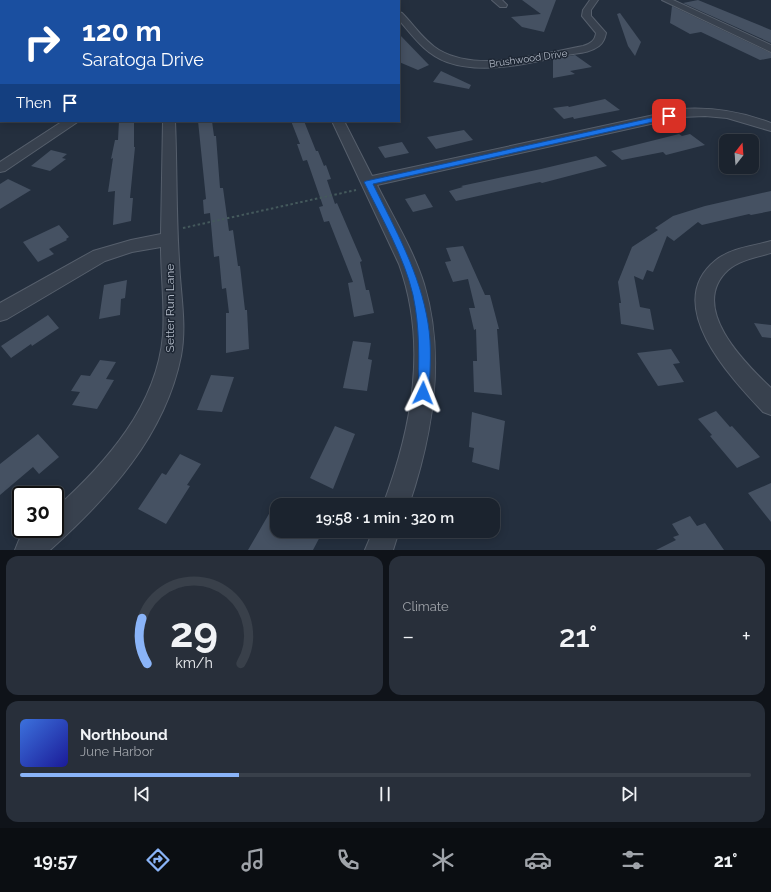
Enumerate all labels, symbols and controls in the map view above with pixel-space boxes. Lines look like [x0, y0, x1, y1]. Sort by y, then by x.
text: 120 m [82, 15, 162, 48]
icon: right [16, 16, 68, 68]
street label: Brushwood Drive [488, 48, 568, 69]
text: Saratoga Drive [82, 49, 204, 70]
icon: arrive [59, 92, 81, 114]
text: Then [16, 94, 51, 112]
pin [652, 99, 686, 133]
icon: arrive [658, 105, 680, 127]
north arrow [719, 134, 759, 174]
map controls [719, 134, 759, 174]
street label: Setter Run Lane [163, 264, 177, 352]
position arrow [402, 372, 444, 414]
speed limit sign: 30 [12, 486, 64, 538]
text: 19:58 · 1 min · 320 m [316, 509, 454, 527]
text: Climate [403, 599, 449, 614]
text: 29 [170, 607, 218, 656]
text: 21° [559, 619, 597, 654]
text: − [403, 623, 414, 649]
text: + [742, 623, 751, 649]
text: km/h [175, 654, 213, 670]
text: Northbound [80, 726, 168, 744]
text: June Harbor [80, 744, 154, 759]
icon: previous [131, 783, 153, 805]
icon: pause [374, 783, 396, 805]
icon: next [618, 783, 640, 805]
icon: directions [144, 846, 172, 874]
icon: music [239, 846, 267, 874]
icon: phone [334, 846, 362, 874]
icon: climate [429, 846, 457, 874]
icon: car [524, 846, 552, 874]
icon: filters [619, 846, 647, 874]
text: 19:57 [33, 850, 77, 871]
text: 21° [714, 850, 737, 871]

